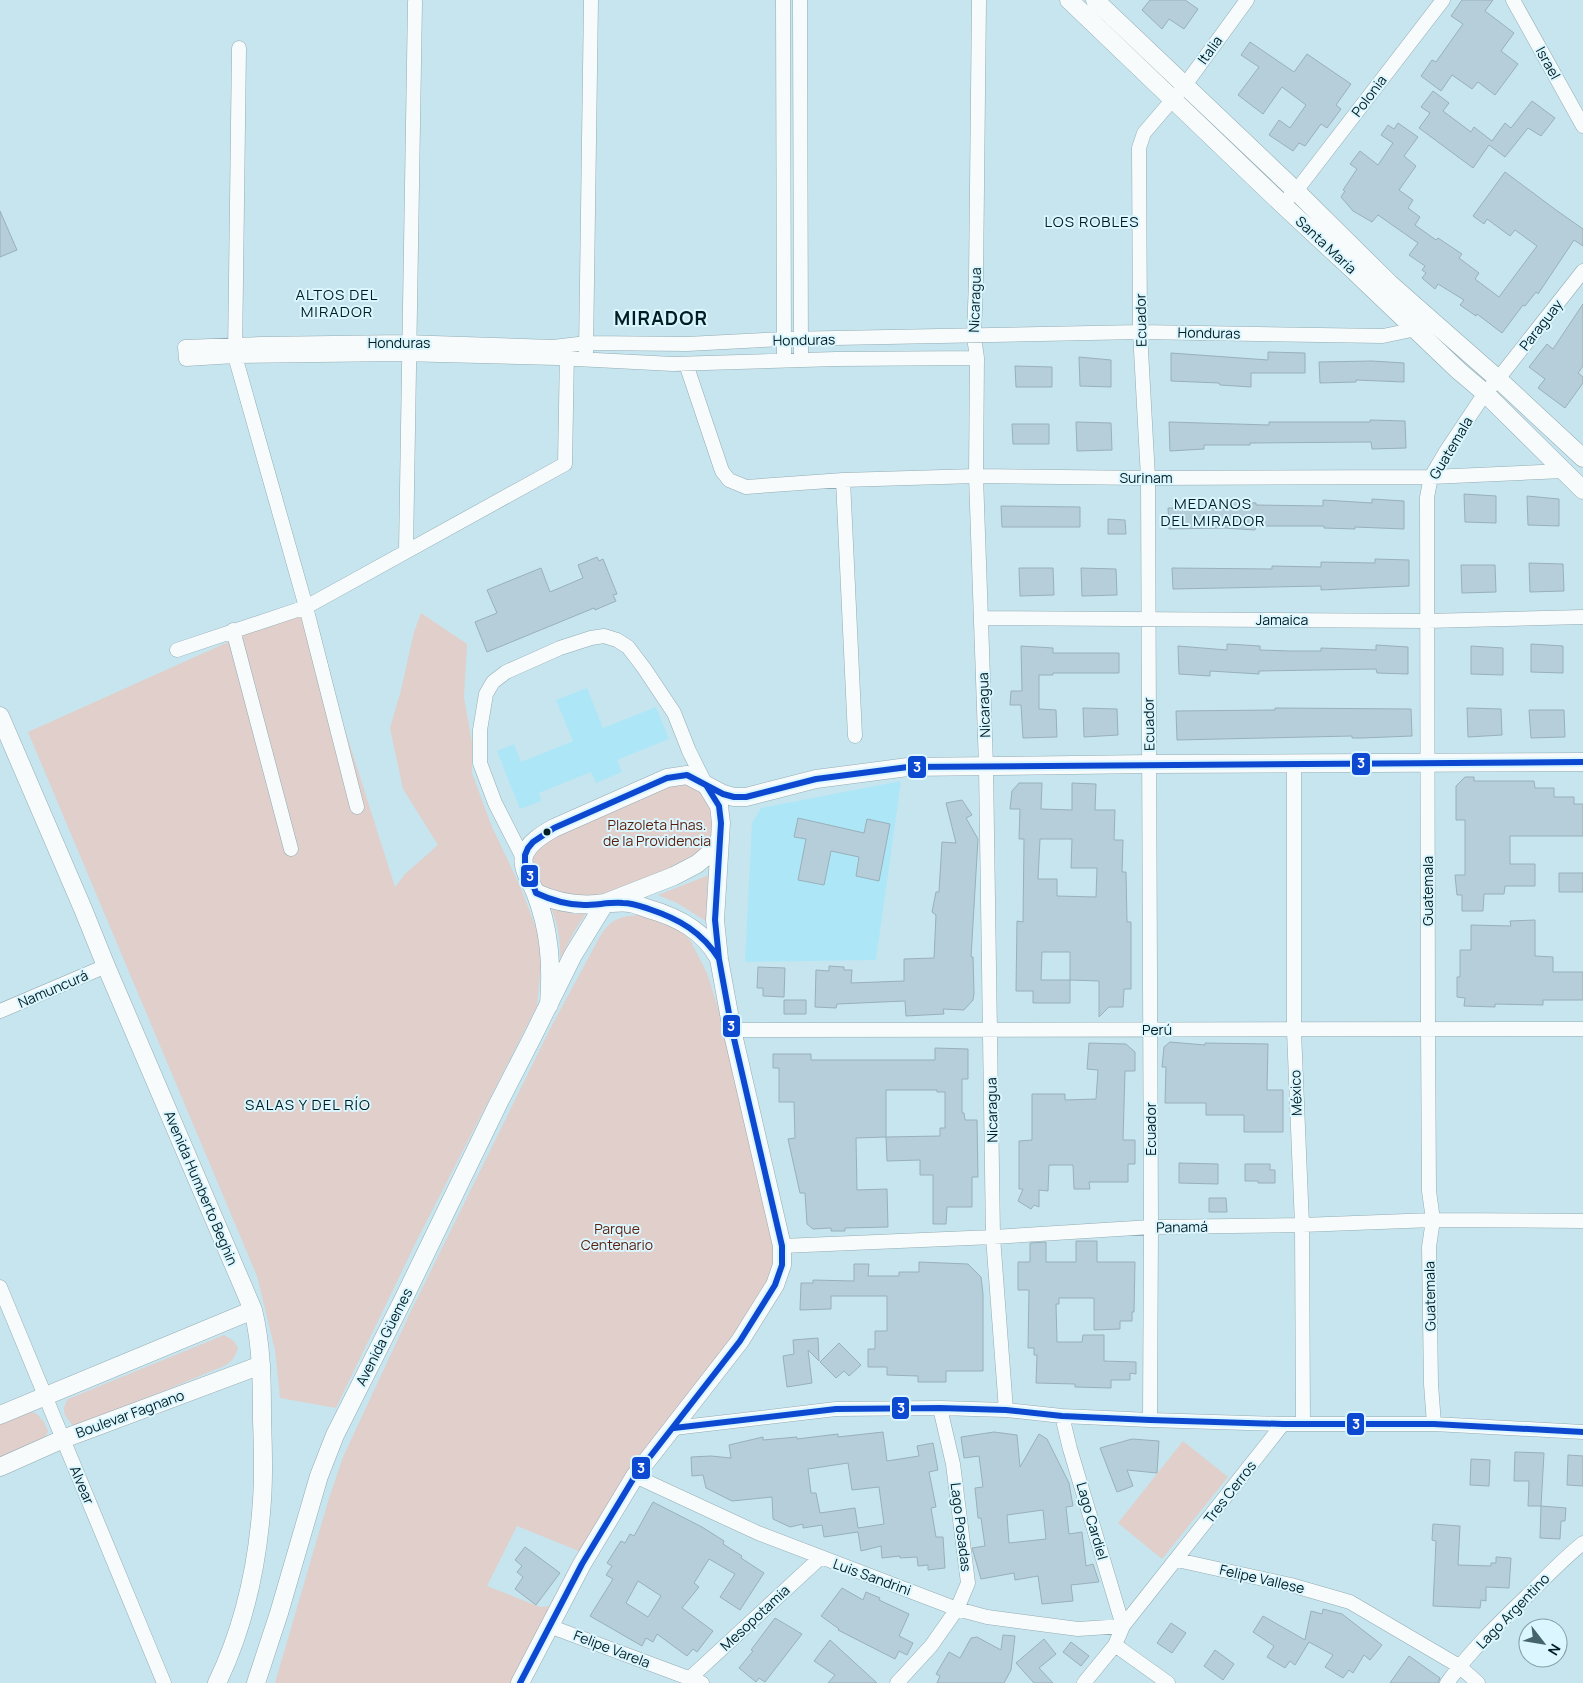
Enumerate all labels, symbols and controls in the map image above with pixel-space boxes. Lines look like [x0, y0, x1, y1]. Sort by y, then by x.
street label: Italia [1193, 32, 1226, 68]
street label: Israel [1532, 43, 1565, 83]
street label: Polonia [1347, 71, 1391, 120]
district label: LOS ROBLES [1044, 211, 1140, 232]
street label: Santa María [1292, 212, 1361, 278]
street label: Nicaragua [964, 267, 985, 333]
district label: ALTOS DEL MIRADOR [296, 284, 379, 322]
street label: Ecuador [1131, 293, 1150, 347]
street label: Paraguay [1515, 295, 1567, 354]
district label: MIRADOR [614, 305, 708, 331]
street label: Honduras [1178, 322, 1240, 343]
street label: Honduras [773, 329, 835, 350]
street label: Honduras [368, 333, 430, 352]
street label: Guatemala [1424, 413, 1477, 483]
street label: Surinam [1119, 468, 1173, 487]
district label: MEDANOS DEL MIRADOR [1161, 493, 1265, 531]
street label: Jamaica [1256, 610, 1308, 629]
street label: Nicaragua [973, 672, 994, 738]
street label: Ecuador [1139, 697, 1158, 751]
line badge: 3 [1351, 752, 1371, 776]
text: 3 [1357, 753, 1365, 772]
line badge: 3 [907, 755, 927, 779]
text: 3 [913, 757, 921, 776]
park label: Plazoleta Hnas. de la Providencia [603, 815, 711, 850]
unlabelled marker [542, 827, 552, 837]
street label: Guatemala [1418, 856, 1437, 926]
line badge: 3 [520, 864, 539, 888]
text: 3 [526, 866, 534, 885]
street label: Namuncurá [15, 965, 91, 1012]
line badge: 3 [722, 1014, 741, 1038]
text: 3 [727, 1016, 735, 1035]
street label: Perú [1142, 1020, 1172, 1039]
street label: México [1285, 1070, 1306, 1116]
street label: Nicaragua [981, 1077, 1002, 1143]
district label: SALAS Y DEL RÍO [245, 1094, 371, 1115]
street label: Ecuador [1141, 1102, 1160, 1156]
street label: Avenida Humberto Beghin [160, 1108, 243, 1268]
street label: Panamá [1156, 1217, 1208, 1236]
park label: Parque Centenario [581, 1219, 653, 1254]
street label: Guatemala [1419, 1261, 1440, 1331]
street label: Avenida Güemes [351, 1285, 416, 1389]
street label: Boulevar Fagnano [73, 1385, 187, 1442]
line badge: 3 [891, 1396, 910, 1420]
text: 3 [897, 1398, 905, 1417]
line badge: 3 [1346, 1412, 1365, 1436]
text: 3 [1352, 1414, 1360, 1433]
line badge: 3 [631, 1456, 651, 1480]
street label: Tres Cerros [1199, 1456, 1260, 1527]
text: 3 [637, 1458, 645, 1477]
street label: Alvear [66, 1463, 99, 1507]
street label: Lago Cardiel [1072, 1480, 1113, 1562]
street label: Lago Posadas [947, 1481, 976, 1572]
street label: Luis Sandrini [831, 1554, 914, 1599]
street label: Felipe Vallese [1218, 1560, 1306, 1598]
street label: Lago Argentino [1472, 1569, 1553, 1652]
street label: Mesopotamia [716, 1581, 793, 1655]
north arrow [1518, 1618, 1568, 1668]
street label: Felipe Varela [571, 1625, 653, 1672]
text: N [1544, 1641, 1565, 1659]

